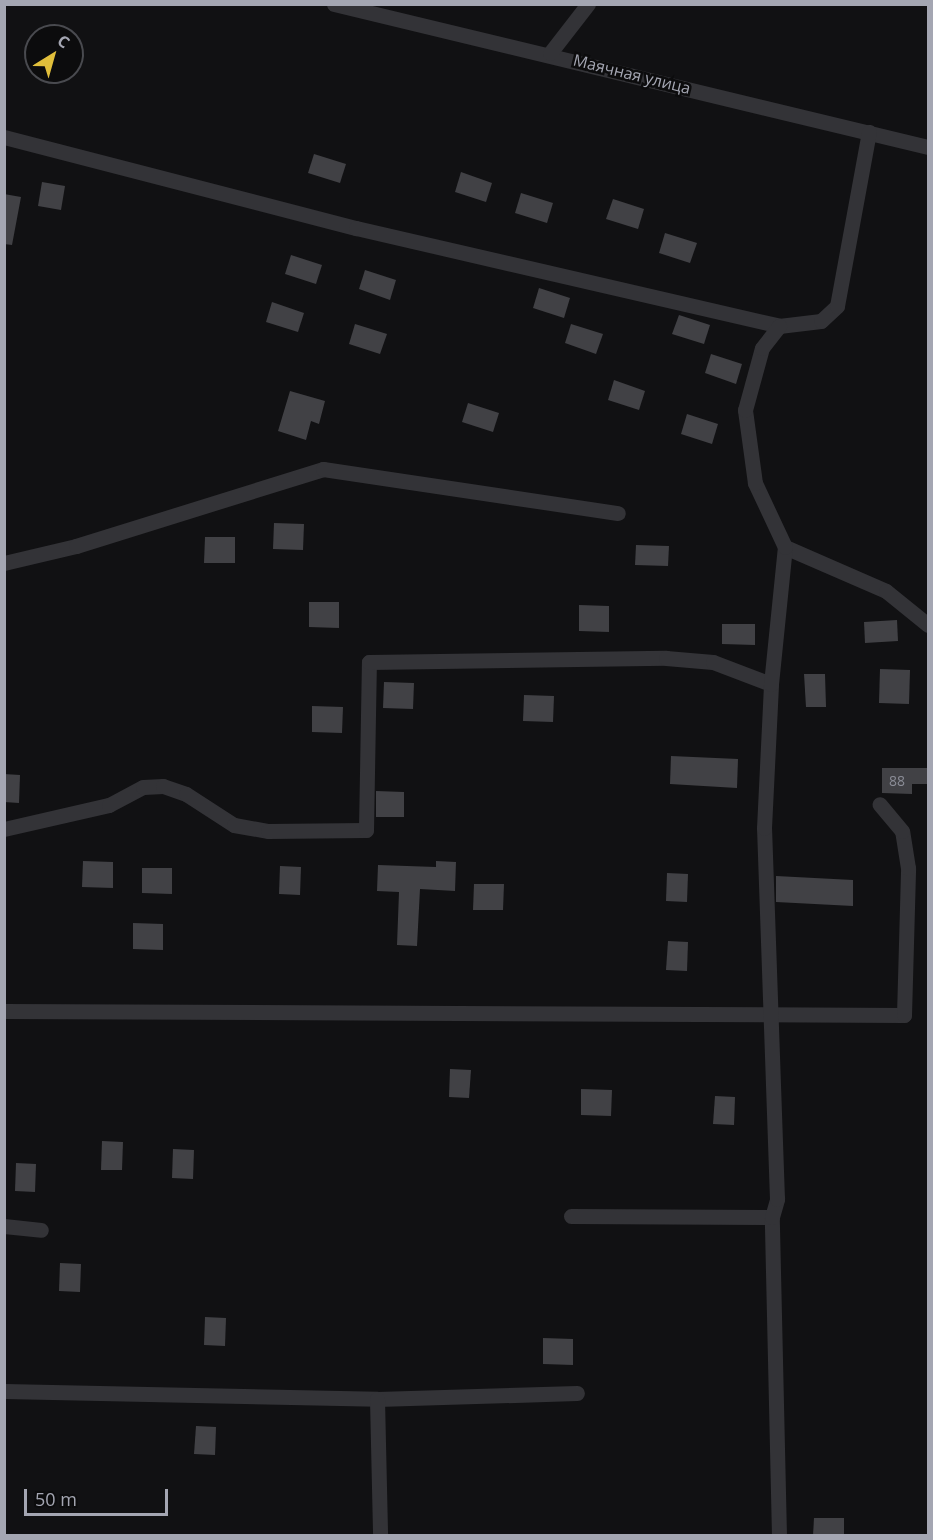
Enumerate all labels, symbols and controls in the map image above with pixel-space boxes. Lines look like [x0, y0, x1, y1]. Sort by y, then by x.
north arrow [24, 24, 84, 84]
text: С [53, 29, 74, 53]
street label: Маячная улица [571, 50, 693, 98]
house number: 88 [889, 773, 905, 789]
scale bar [27, 1477, 171, 1515]
text: 50 m [35, 1487, 77, 1511]

